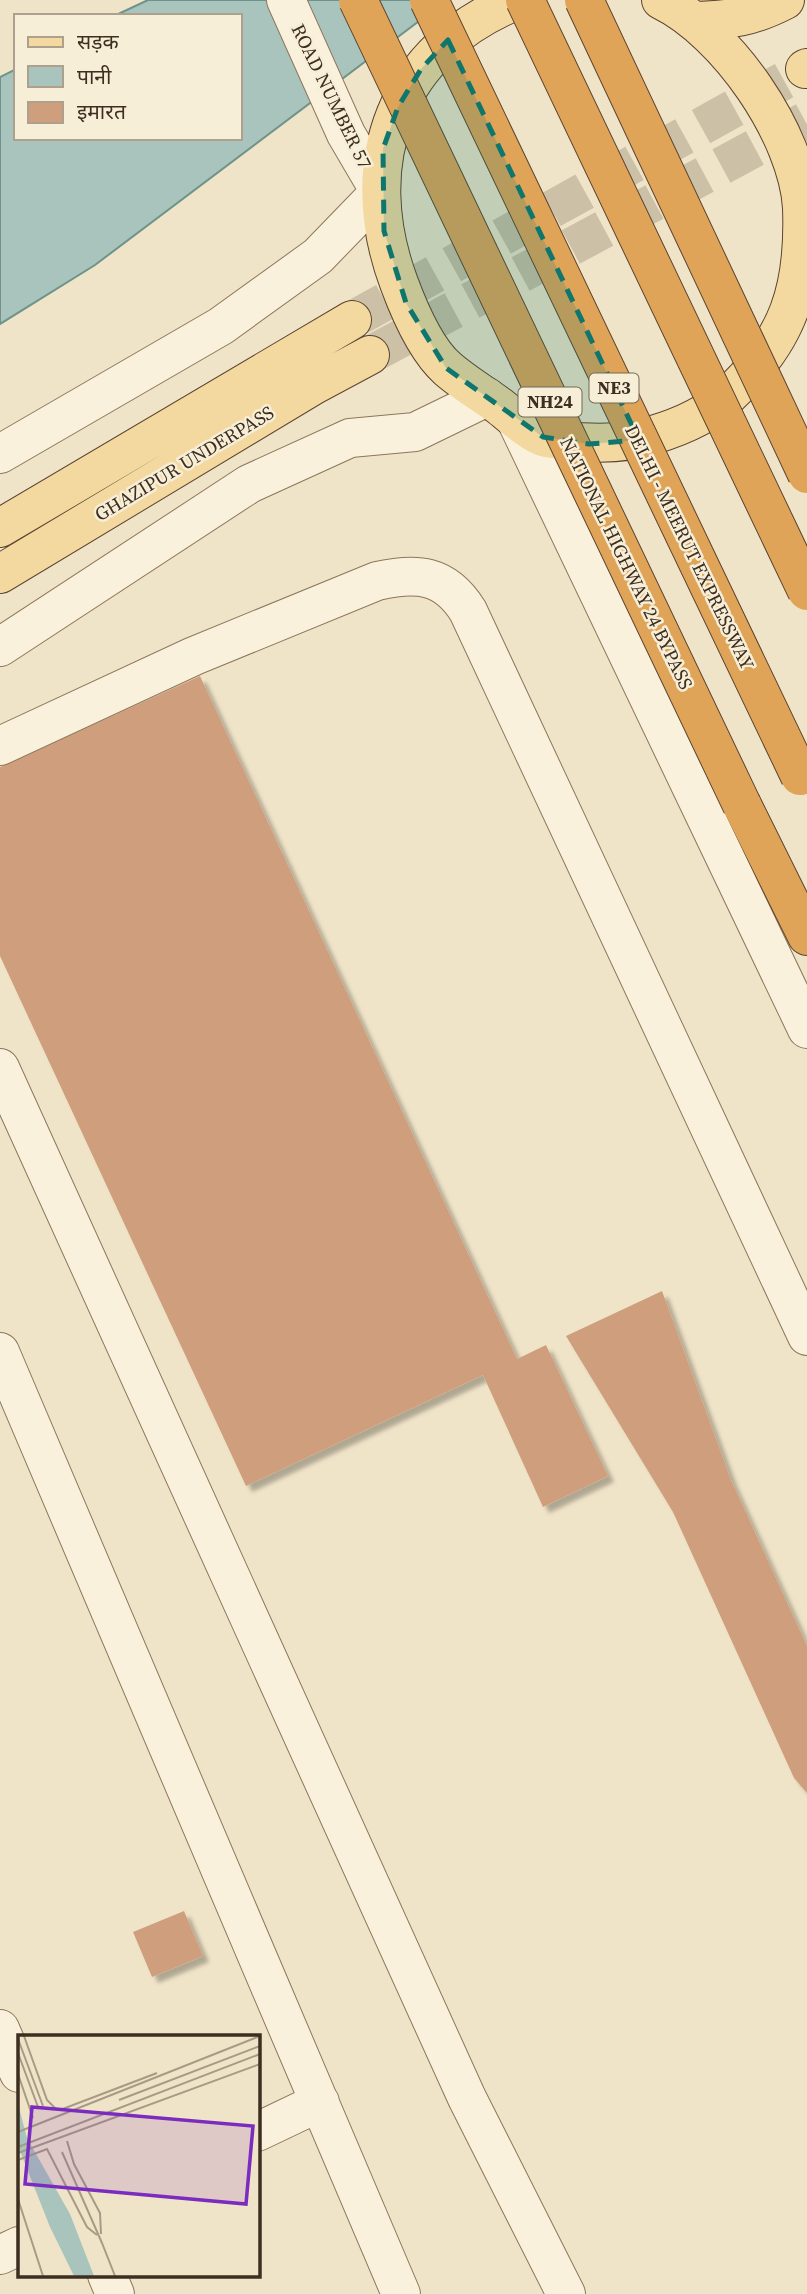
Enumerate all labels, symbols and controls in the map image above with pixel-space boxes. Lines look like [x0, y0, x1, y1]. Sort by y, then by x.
legend [14, 14, 242, 140]
street label: ROAD NUMBER 57 [286, 19, 378, 173]
text: सड़क [77, 27, 119, 56]
text: पानी [77, 62, 112, 91]
text: इमारत [77, 97, 127, 126]
road number: NE3 [590, 374, 638, 402]
road number: NH24 [518, 388, 582, 416]
street label: GHAZIPUR UNDERPASS [89, 399, 279, 527]
street label: DELHI - MEERUT EXPRESSWAY [619, 420, 761, 674]
street label: NATIONAL HIGHWAY 24 BYPASS [554, 432, 700, 694]
inset map [18, 2035, 259, 2276]

